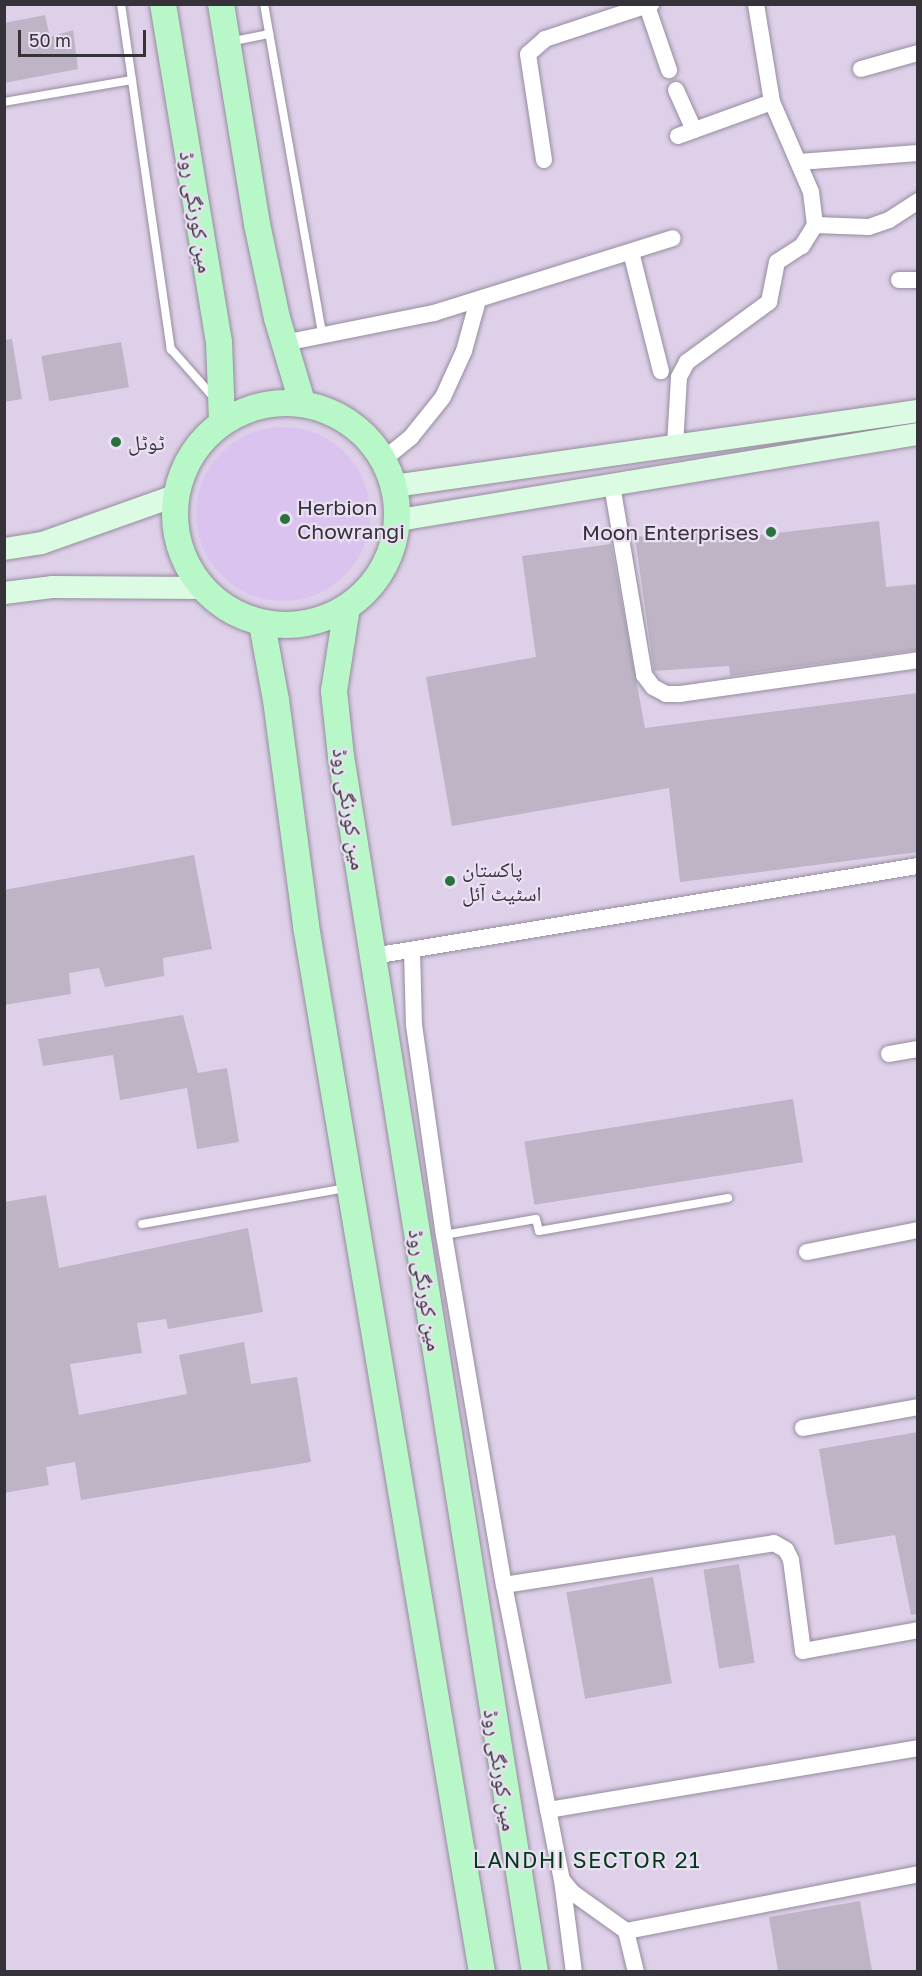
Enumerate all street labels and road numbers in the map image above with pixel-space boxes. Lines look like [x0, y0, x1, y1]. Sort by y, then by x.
street label: مین کورنگی روڈ [175, 149, 219, 275]
street label: مین کورنگی روڈ [328, 746, 372, 872]
street label: مین کورنگی روڈ [404, 1227, 448, 1353]
street label: مین کورنگی روڈ [479, 1707, 523, 1833]

